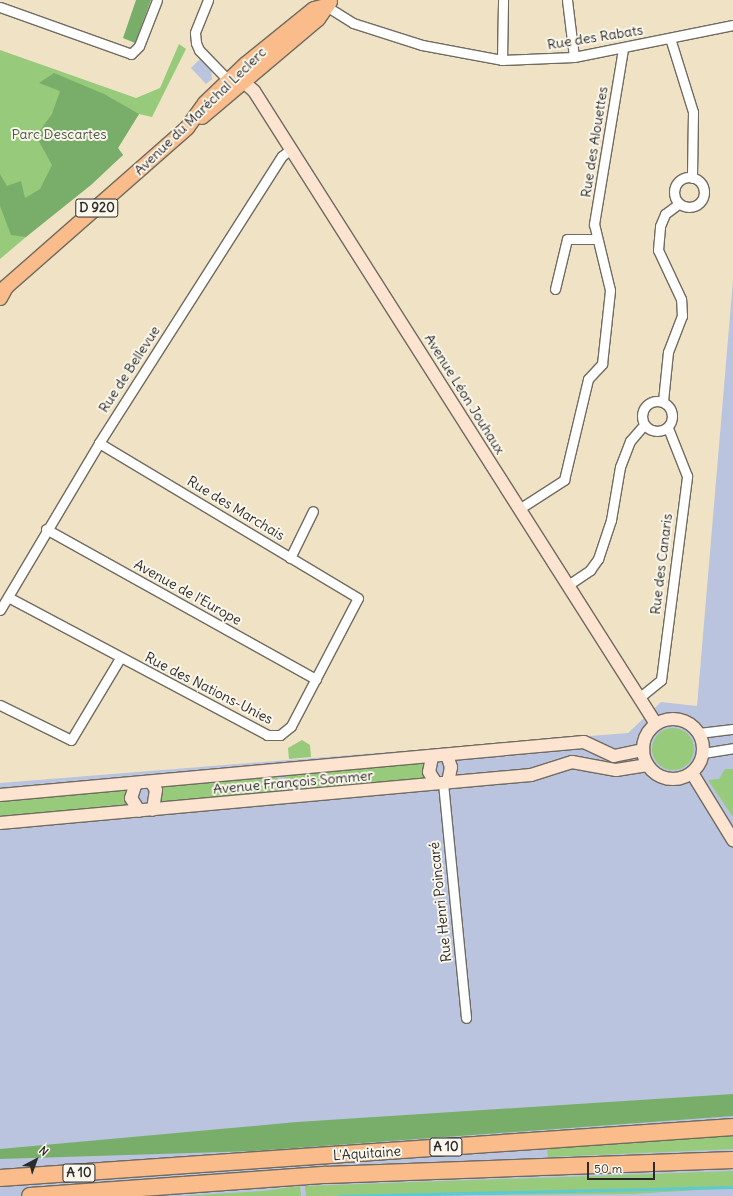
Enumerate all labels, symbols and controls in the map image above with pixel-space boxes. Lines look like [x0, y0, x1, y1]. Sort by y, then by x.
street label: Rue des Rabats [546, 21, 644, 53]
street label: Avenue du Maréchal Leclerc [131, 43, 269, 179]
street label: Rue des Alouettes [577, 85, 611, 199]
park label: Parc Descartes [11, 126, 107, 142]
road number: D 920 [75, 197, 119, 219]
street label: Rue de Bellevue [95, 323, 163, 415]
street label: Avenue Léon Jouhaux [421, 331, 509, 457]
street label: Rue des Marchais [184, 472, 288, 544]
street label: Rue des Canaris [646, 513, 676, 615]
street label: Avenue de l'Europe [131, 556, 245, 628]
street label: Rue des Nations-Unies [142, 648, 276, 728]
street label: Avenue François Sommer [212, 767, 374, 797]
street label: Rue Henri Poincaré [425, 841, 455, 963]
road number: A 10 [429, 1136, 463, 1158]
north arrow [16, 1140, 56, 1180]
street label: L'Aquitaine [332, 1142, 402, 1164]
text: N [36, 1143, 51, 1159]
scale bar [589, 1154, 657, 1180]
text: 50 m [594, 1161, 622, 1176]
road number: A 10 [62, 1162, 96, 1184]

